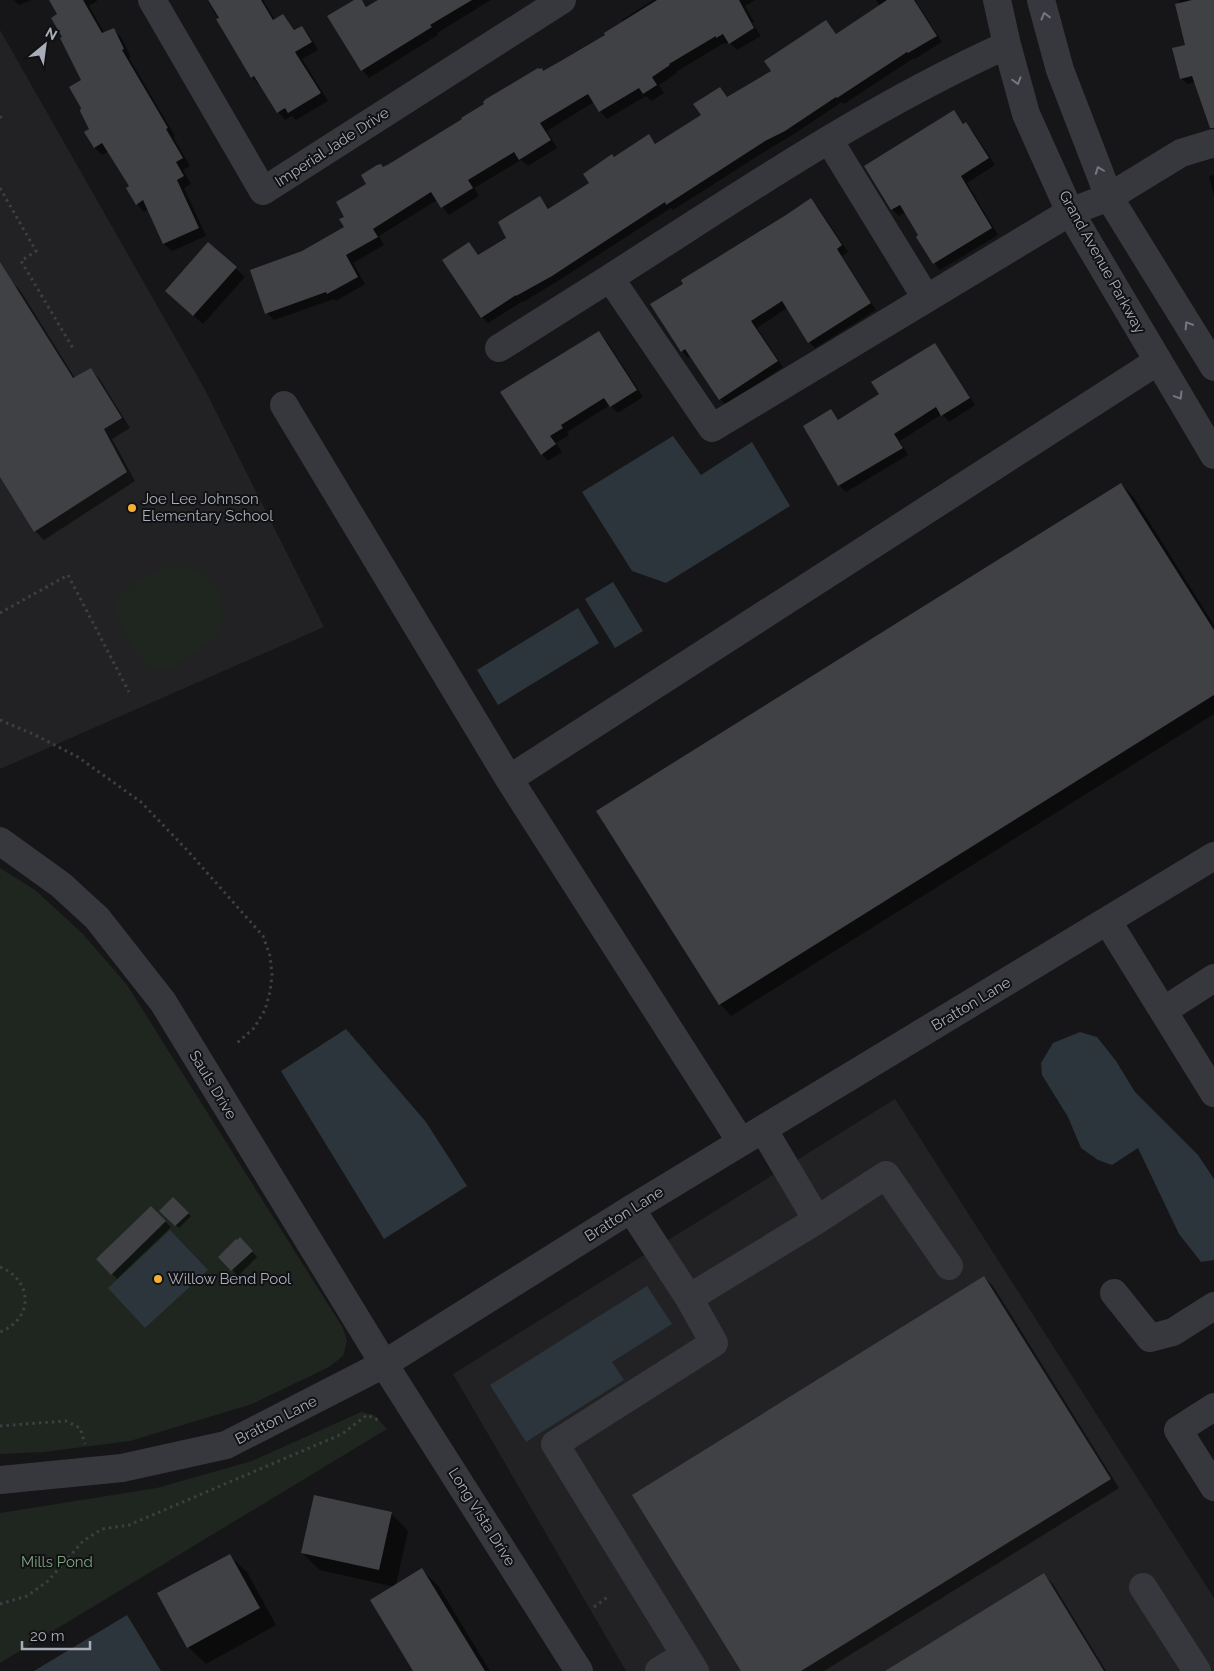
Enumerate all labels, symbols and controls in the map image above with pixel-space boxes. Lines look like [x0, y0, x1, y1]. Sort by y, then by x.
one-way arrow [1041, 13, 1051, 21]
north arrow [20, 20, 70, 70]
text: N [43, 24, 60, 43]
one-way arrow [1012, 77, 1022, 85]
street label: Imperial Jade Drive [272, 103, 393, 191]
one-way arrow [1095, 166, 1105, 175]
street label: Grand Avenue Parkway [1055, 187, 1149, 337]
one-way arrow [1185, 322, 1195, 331]
one-way arrow [1172, 391, 1182, 400]
place label: Joe Lee Johnson Elementary School [142, 490, 274, 525]
marker: Joe Lee Johnson Elementary School [126, 502, 138, 514]
street label: Bratton Lane [928, 973, 1014, 1035]
street label: Sauls Drive [185, 1047, 241, 1123]
street label: Bratton Lane [581, 1183, 667, 1245]
place label: Willow Bend Pool [168, 1270, 292, 1288]
marker: Willow Bend Pool [152, 1273, 164, 1285]
street label: Bratton Lane [232, 1392, 320, 1448]
street label: Long Vista Drive [445, 1465, 520, 1570]
park label: Mills Pond [21, 1553, 93, 1571]
scale bar [22, 1618, 90, 1650]
text: 20 m [30, 1627, 65, 1645]

